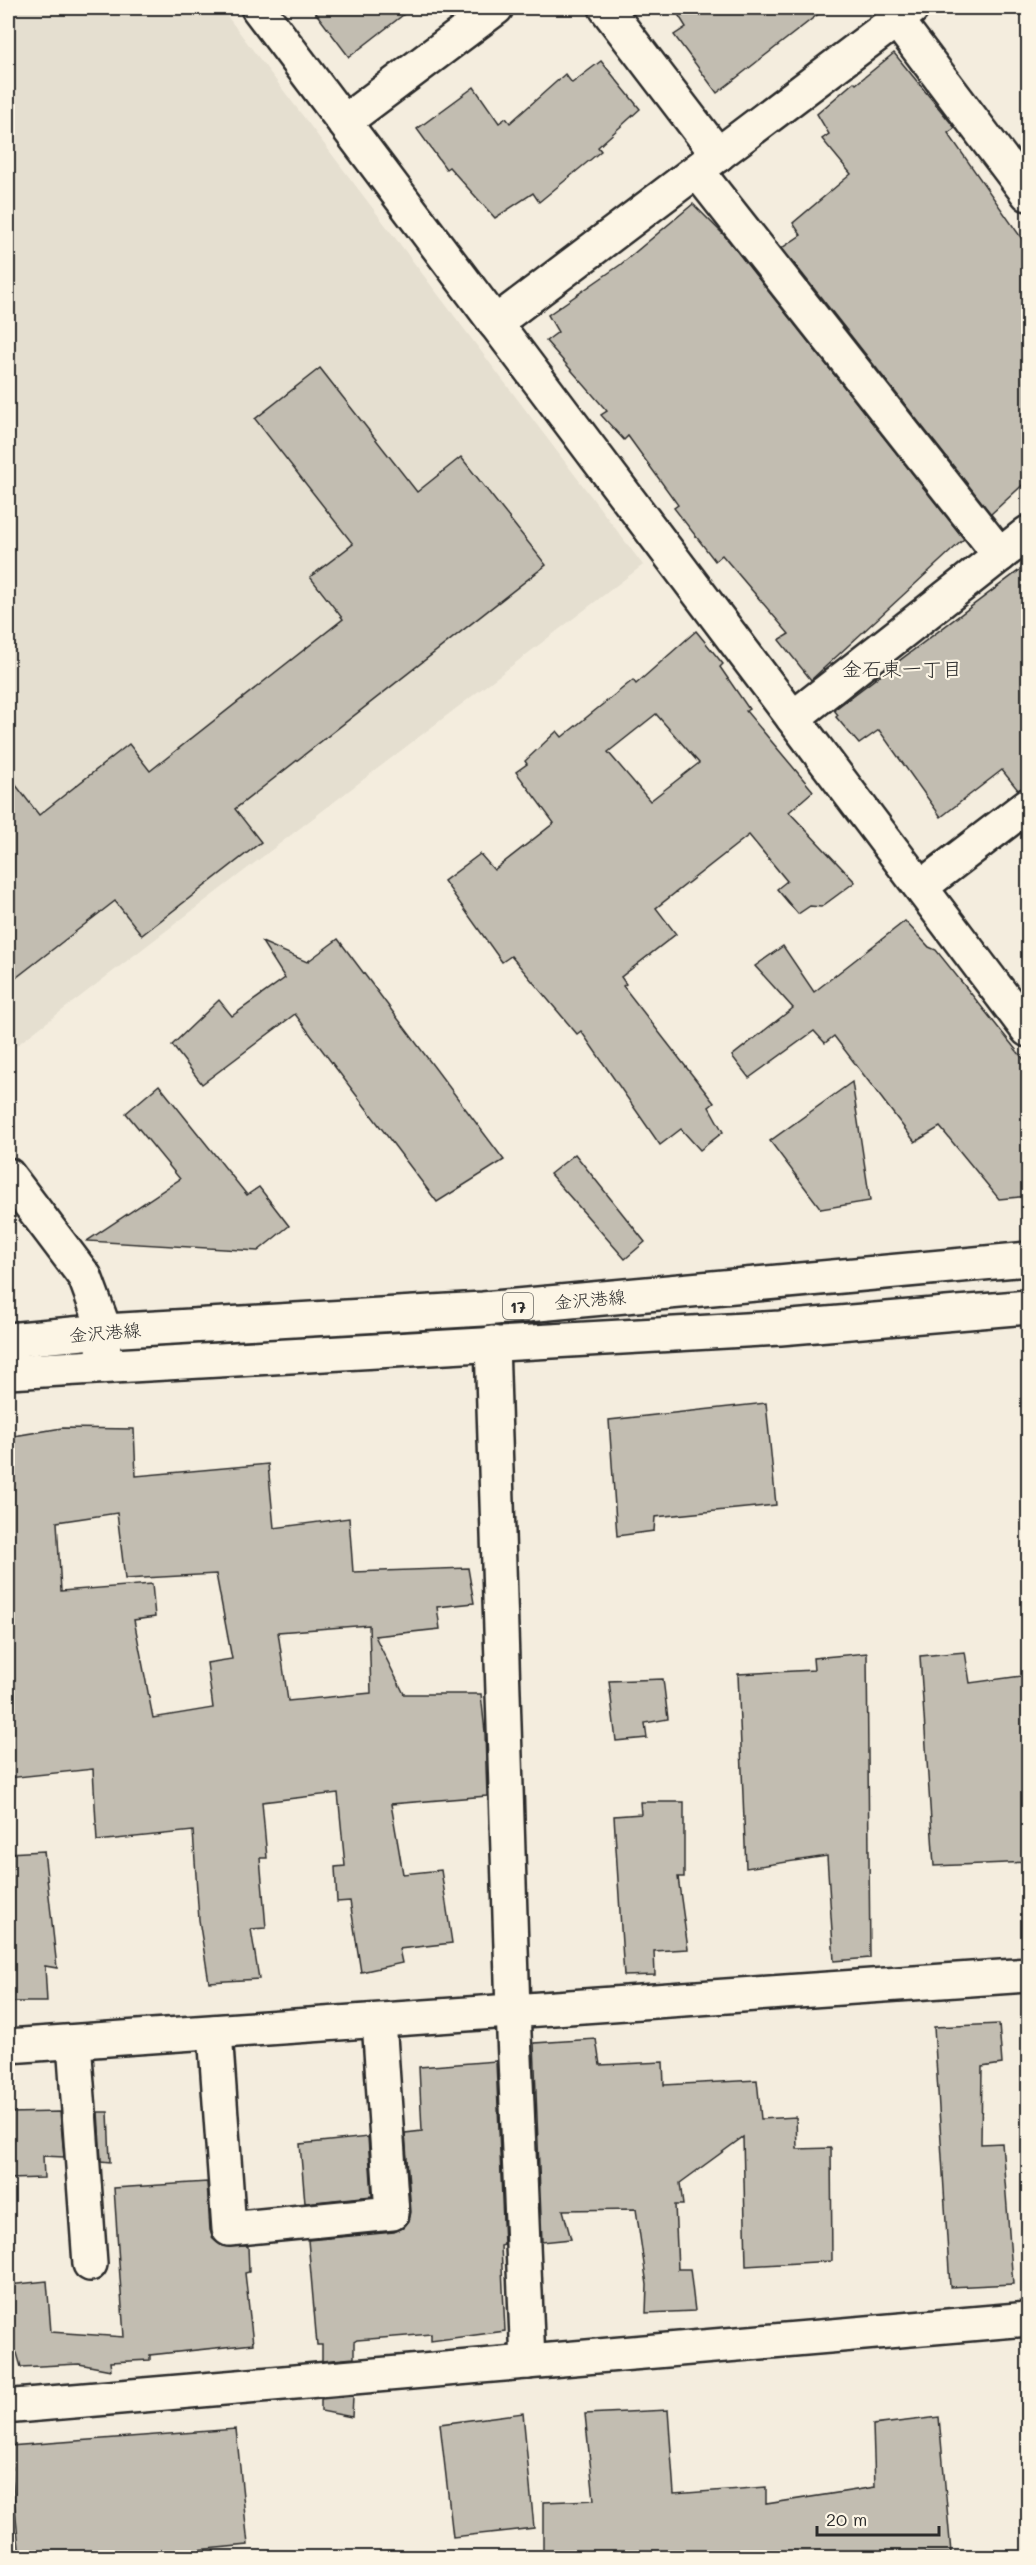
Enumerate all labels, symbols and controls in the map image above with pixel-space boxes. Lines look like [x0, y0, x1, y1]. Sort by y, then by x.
district label: 金石東一丁目 [842, 655, 962, 681]
street label: 金沢港線 [553, 1284, 627, 1314]
road number: 17 [503, 1293, 533, 1319]
street label: 金沢港線 [68, 1317, 142, 1347]
scale bar [817, 2499, 938, 2537]
text: 20 m [826, 2507, 867, 2531]

